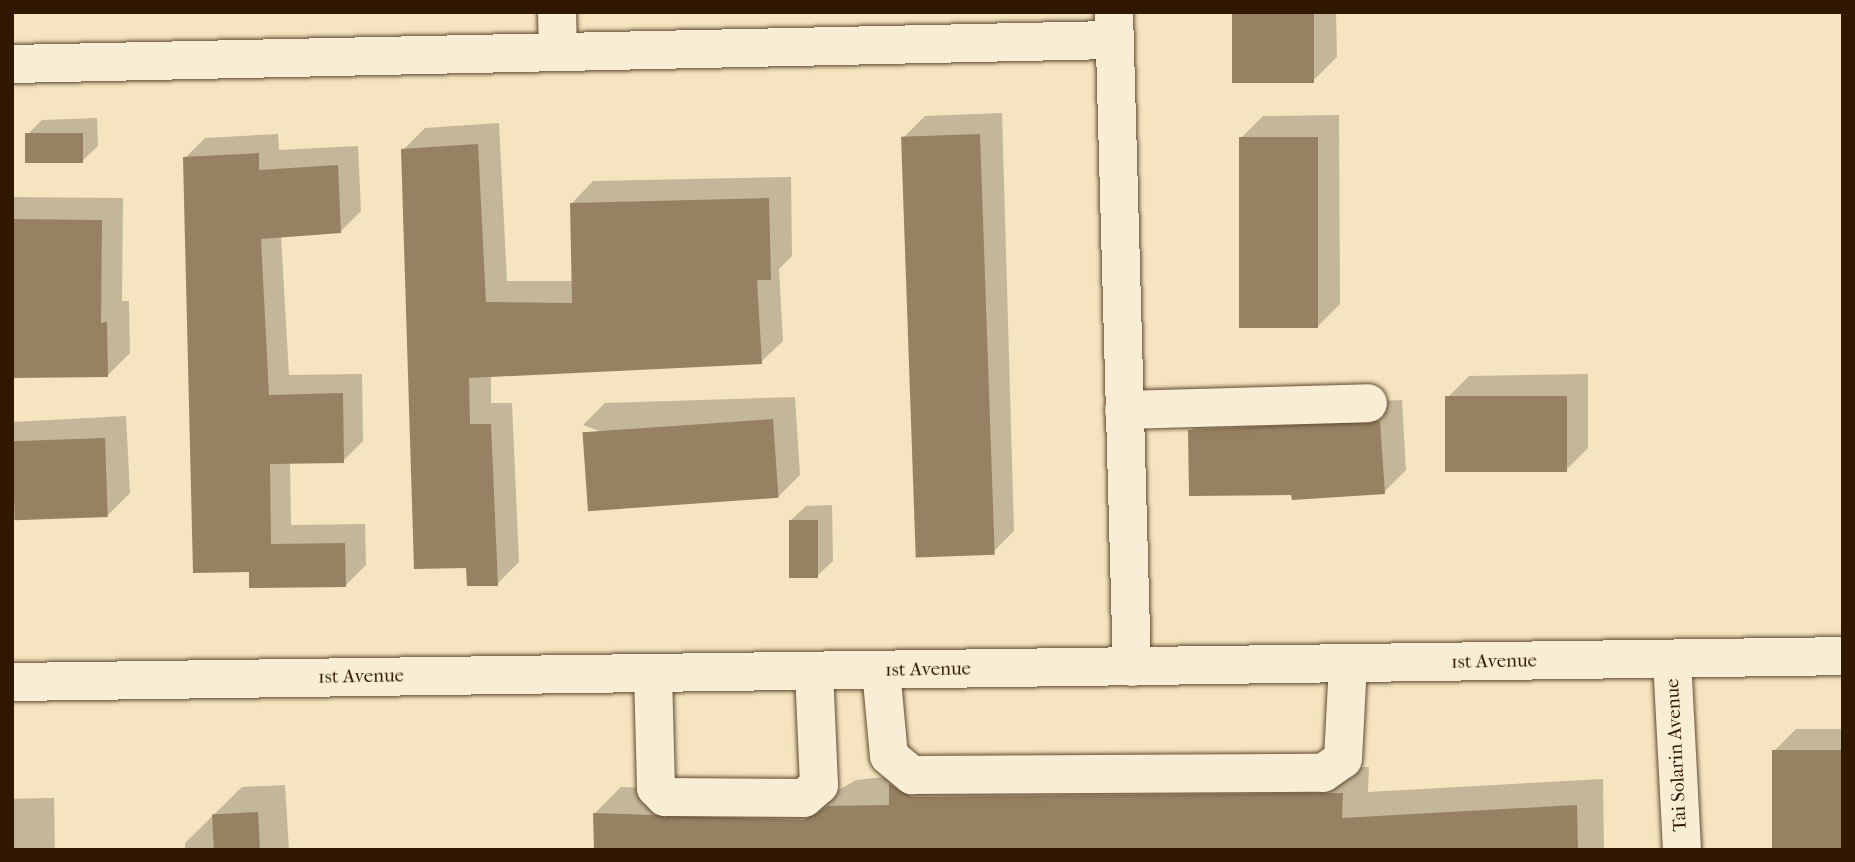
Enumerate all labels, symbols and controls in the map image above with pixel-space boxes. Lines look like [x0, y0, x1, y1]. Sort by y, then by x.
street label: 1st Avenue [1451, 650, 1537, 674]
street label: 1st Avenue [885, 658, 971, 682]
street label: 1st Avenue [318, 665, 404, 689]
street label: Tai Solarin Avenue [1662, 678, 1692, 832]

